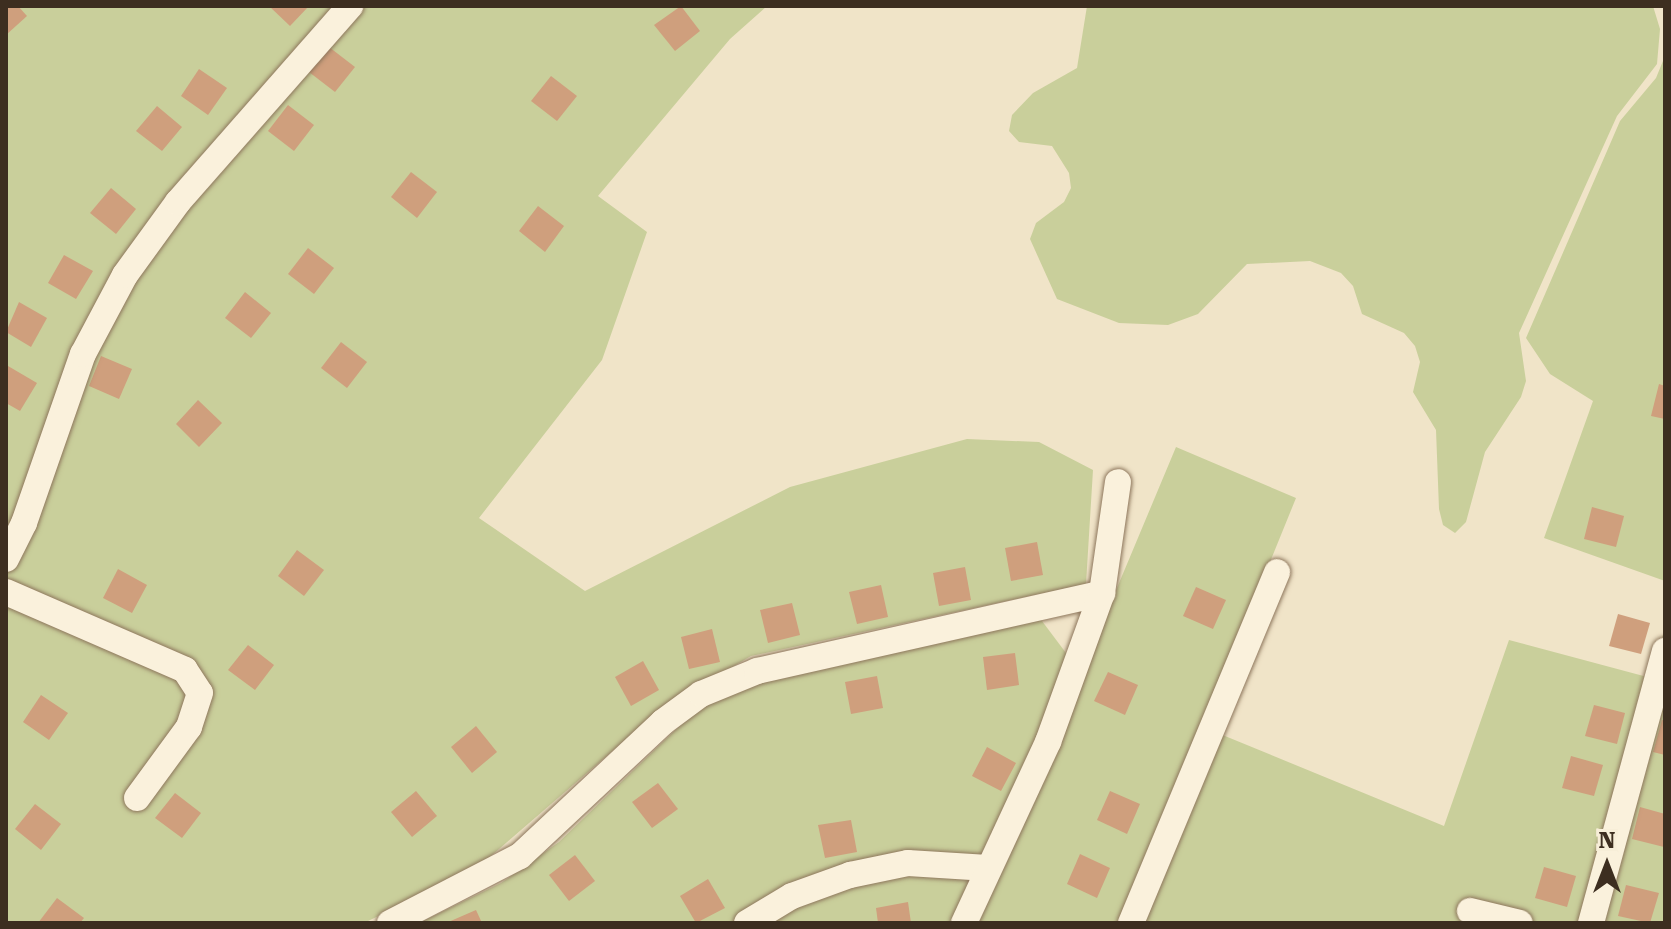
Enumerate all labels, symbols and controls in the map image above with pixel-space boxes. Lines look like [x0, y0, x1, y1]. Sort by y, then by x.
north arrow [1567, 825, 1647, 905]
text: N [1599, 828, 1615, 853]

